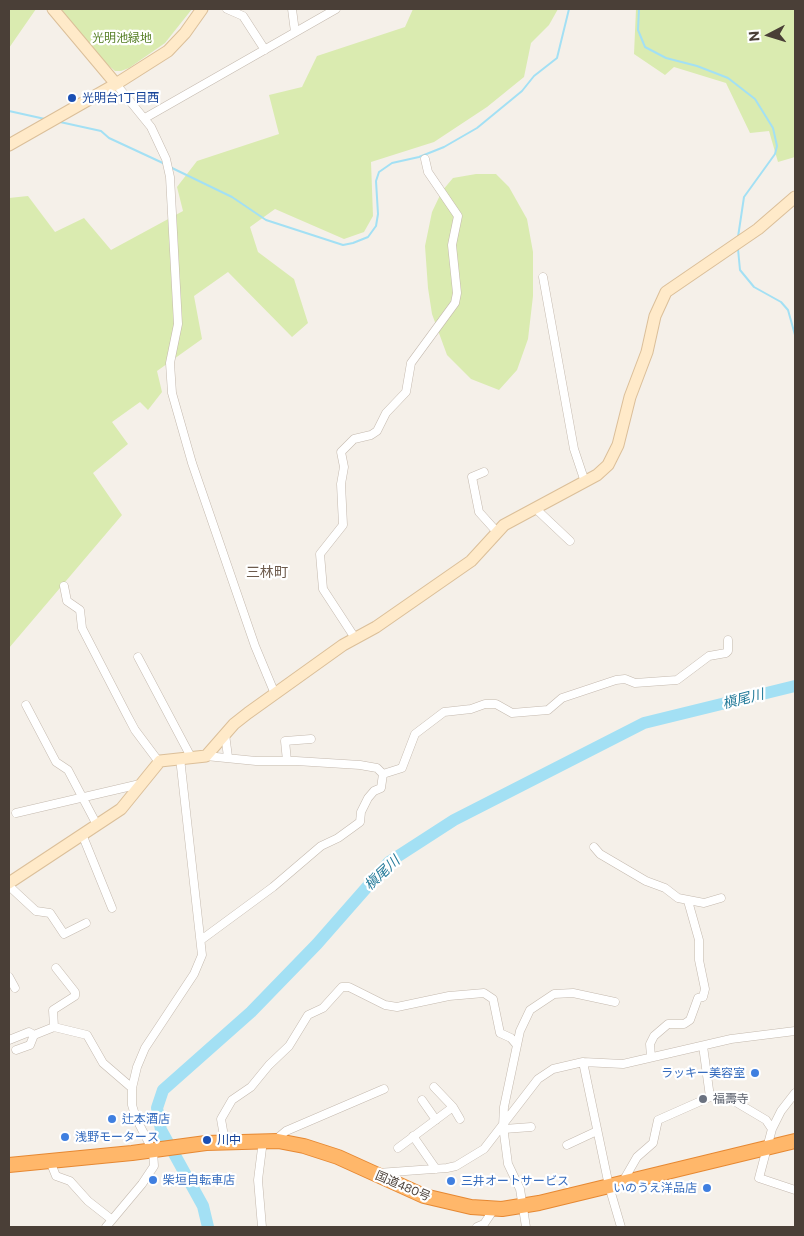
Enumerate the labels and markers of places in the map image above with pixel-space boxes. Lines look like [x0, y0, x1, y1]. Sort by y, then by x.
place label: 光明台1丁目西 [82, 91, 159, 105]
marker: 光明台1丁目西 [66, 92, 78, 104]
place label: ラッキー美容室 [661, 1066, 745, 1080]
marker: ラッキー美容室 [749, 1067, 761, 1079]
place label: 福壽寺 [713, 1092, 749, 1106]
marker: 福壽寺 [697, 1093, 709, 1105]
place label: 辻本酒店 [122, 1112, 170, 1126]
marker: 辻本酒店 [106, 1113, 118, 1125]
place label: 浅野モータース [75, 1130, 159, 1144]
marker: 浅野モータース [59, 1131, 71, 1143]
place label: 川中 [217, 1133, 241, 1147]
marker: 川中 [201, 1134, 213, 1146]
place label: 柴垣自転車店 [163, 1173, 235, 1187]
marker: 柴垣自転車店 [147, 1174, 159, 1186]
place label: 三井オートサービス [461, 1174, 569, 1188]
marker: 三井オートサービス [445, 1175, 457, 1187]
place label: いのうえ洋品店 [613, 1181, 697, 1195]
marker: いのうえ洋品店 [701, 1182, 713, 1194]

